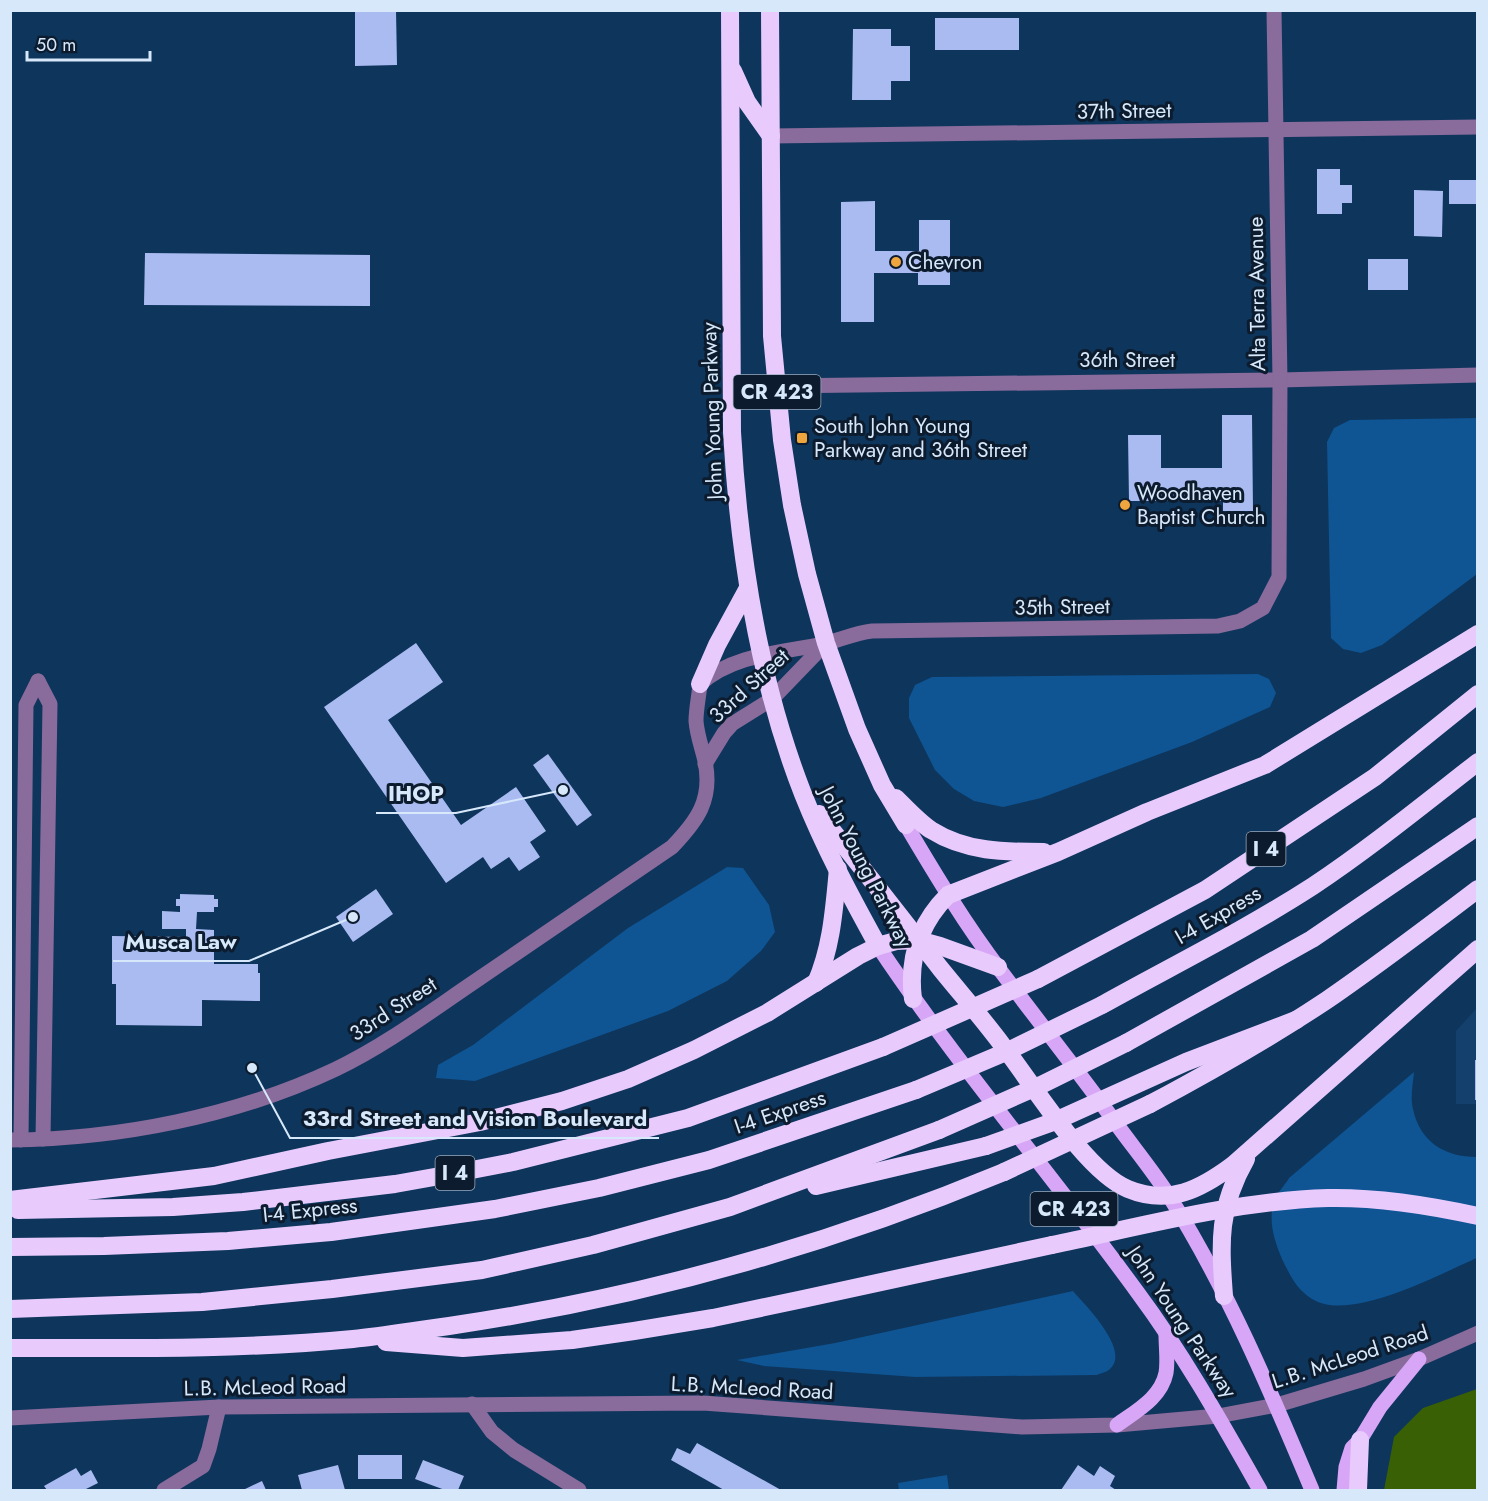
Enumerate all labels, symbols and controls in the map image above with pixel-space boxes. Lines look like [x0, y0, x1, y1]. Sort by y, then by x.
scale bar [27, 24, 150, 62]
text: 50 m [36, 32, 76, 58]
street label: 37th Street [1076, 95, 1172, 127]
street label: Alta Terra Avenue [1241, 216, 1273, 372]
place label: Chevron [908, 247, 983, 277]
marker: Chevron [889, 255, 903, 269]
street label: John Young Parkway [694, 321, 730, 503]
street label: 36th Street [1079, 345, 1175, 375]
road number: CR 423 [734, 375, 820, 409]
place label: South John Young Parkway and 36th Street [814, 411, 1027, 465]
marker: South John Young Parkway and 36th Street [795, 431, 809, 445]
place label: Woodhaven Baptist Church [1137, 478, 1265, 532]
marker: Woodhaven Baptist Church [1118, 498, 1132, 512]
street label: 35th Street [1014, 591, 1110, 623]
street label: 33rd Street [702, 642, 796, 730]
callout: IHOP [376, 773, 456, 813]
text: IHOP [388, 777, 444, 809]
street label: John Young Parkway [811, 778, 920, 954]
road number: I 4 [1246, 832, 1286, 866]
street label: I-4 Express [1169, 878, 1267, 952]
callout: Musca Law [113, 921, 249, 961]
text: Musca Law [125, 925, 237, 957]
street label: 33rd Street [344, 970, 442, 1048]
street label: I-4 Express [730, 1082, 830, 1142]
callout: 33rd Street and Vision Boulevard [290, 1098, 659, 1138]
text: 33rd Street and Vision Boulevard [303, 1102, 647, 1134]
road number: I 4 [436, 1156, 474, 1190]
street label: I-4 Express [261, 1190, 359, 1230]
road number: CR 423 [1030, 1192, 1118, 1226]
street label: John Young Parkway [1118, 1238, 1245, 1405]
street label: L.B. McLeod Road [1268, 1318, 1432, 1396]
street label: L.B. McLeod Road [670, 1369, 834, 1407]
street label: L.B. McLeod Road [183, 1371, 347, 1403]

